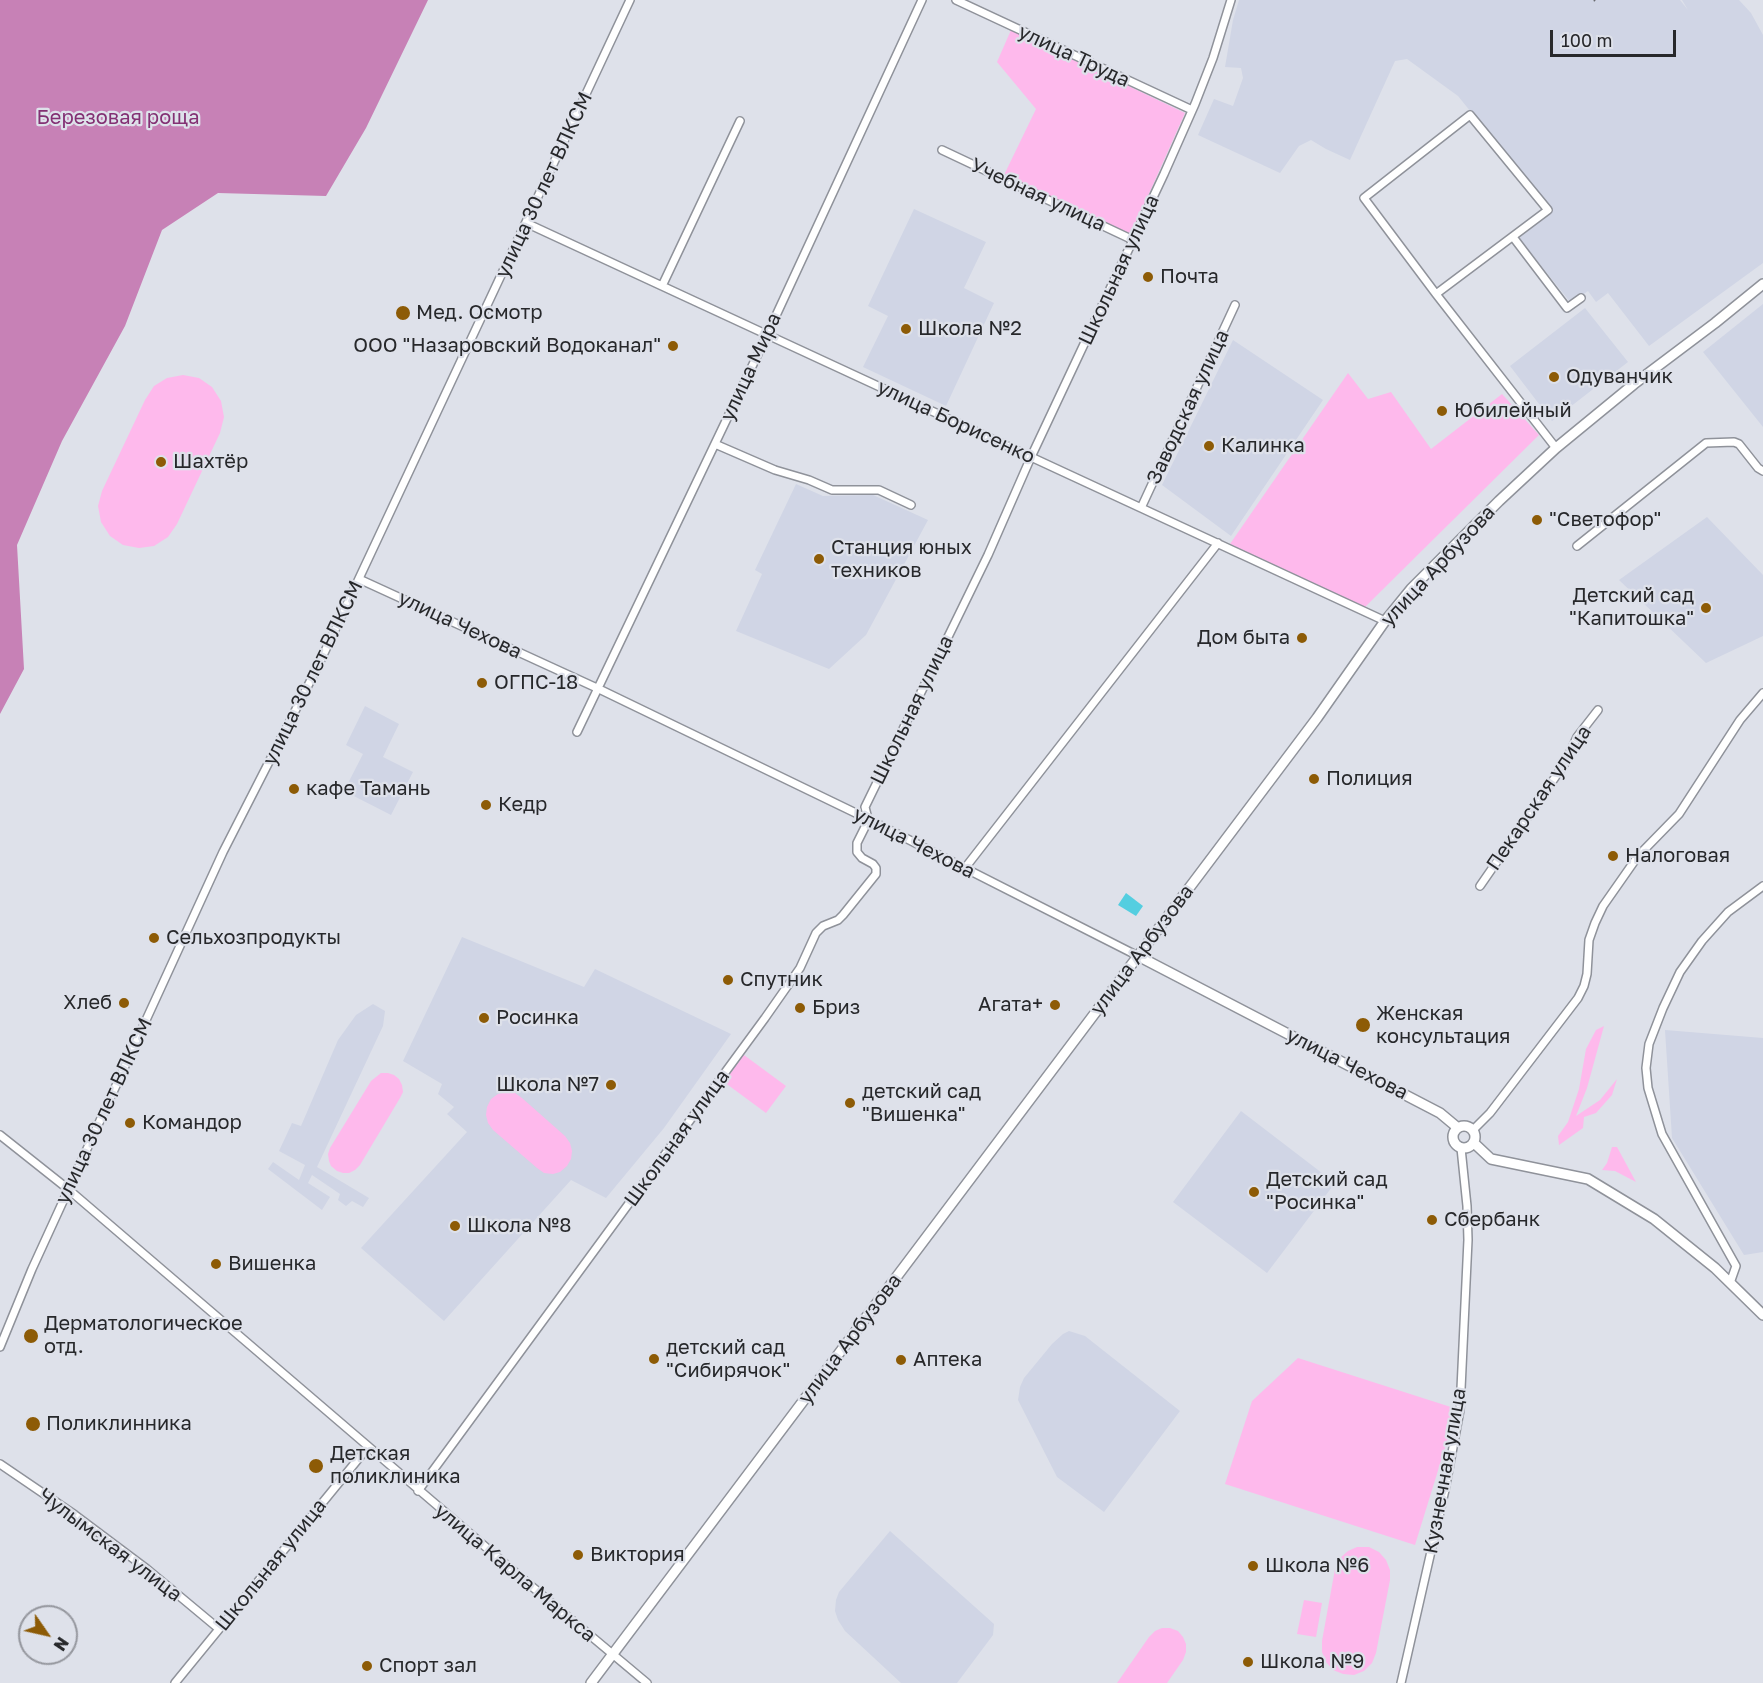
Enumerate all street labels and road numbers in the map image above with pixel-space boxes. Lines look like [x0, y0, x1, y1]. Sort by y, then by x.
street label: улица Труда [1014, 20, 1134, 92]
street label: улица 30 лет ВЛКСМ [490, 88, 598, 282]
street label: Учебная улица [967, 153, 1109, 237]
street label: Школьная улица [1074, 191, 1164, 349]
street label: улица Мира [715, 309, 787, 425]
street label: Заводская улица [1142, 326, 1234, 488]
street label: улица Борисенко [873, 375, 1039, 469]
street label: улица Арбузова [1376, 501, 1500, 631]
street label: улица 30 лет ВЛКСМ [258, 577, 368, 769]
street label: улица Чехова [394, 586, 526, 664]
street label: Школьная улица [865, 631, 959, 789]
street label: Пекарская улица [1482, 721, 1596, 875]
street label: улица Чехова [849, 802, 979, 884]
street label: улица Арбузова [1085, 880, 1199, 1020]
street label: улица 30 лет ВЛКСМ [50, 1014, 158, 1208]
street label: улица Чехова [1282, 1023, 1412, 1105]
street label: Школьная улица [619, 1065, 735, 1211]
street label: улица Арбузова [793, 1269, 907, 1409]
street label: Кузнечная улица [1419, 1386, 1471, 1556]
street label: Чулымская улица [34, 1483, 186, 1607]
street label: Школьная улица [210, 1494, 332, 1636]
street label: улица Карла Маркса [430, 1499, 600, 1647]

